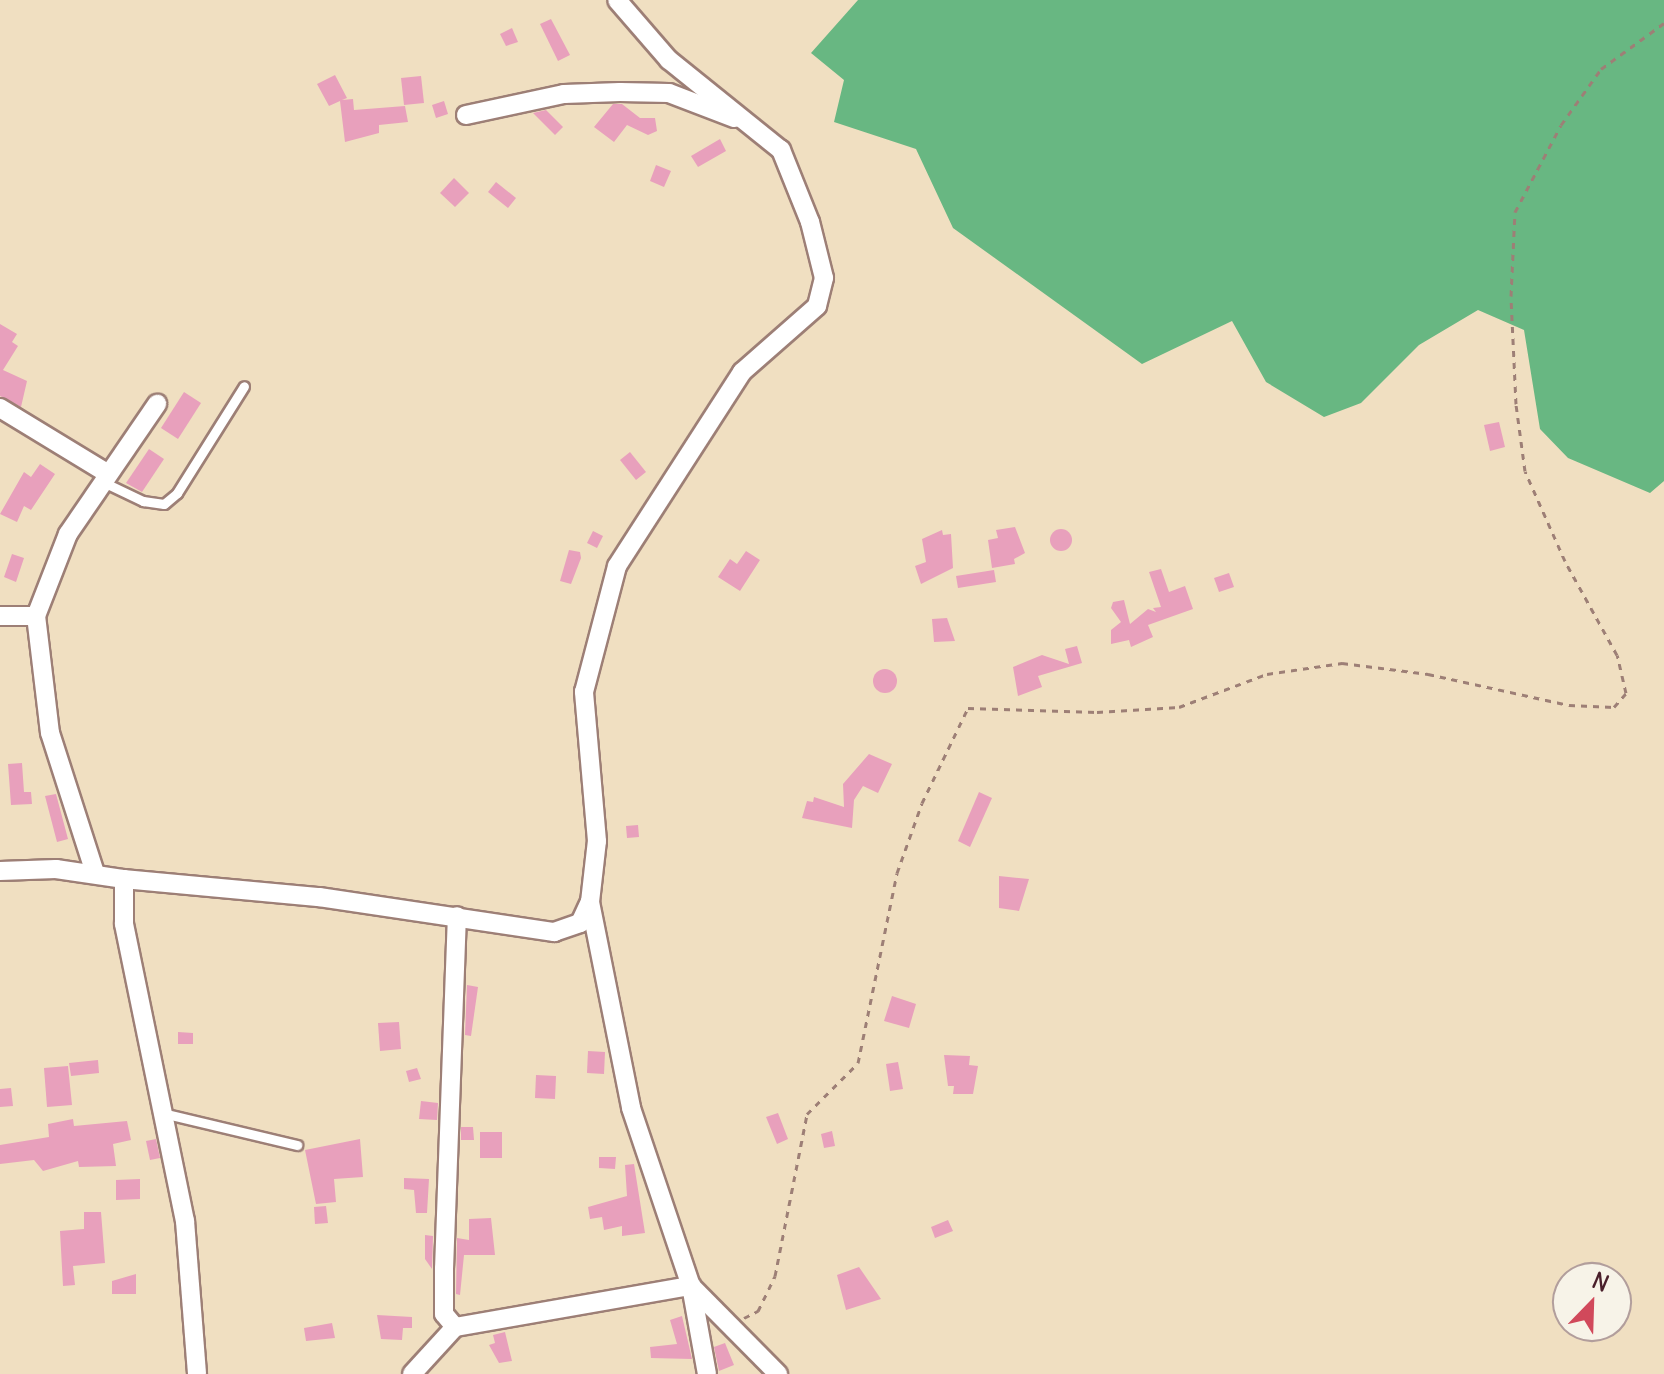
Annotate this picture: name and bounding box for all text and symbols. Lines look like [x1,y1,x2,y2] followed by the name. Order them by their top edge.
[1552,1262,1632,1342] north arrow
[1588,1266,1613,1298] text: N

